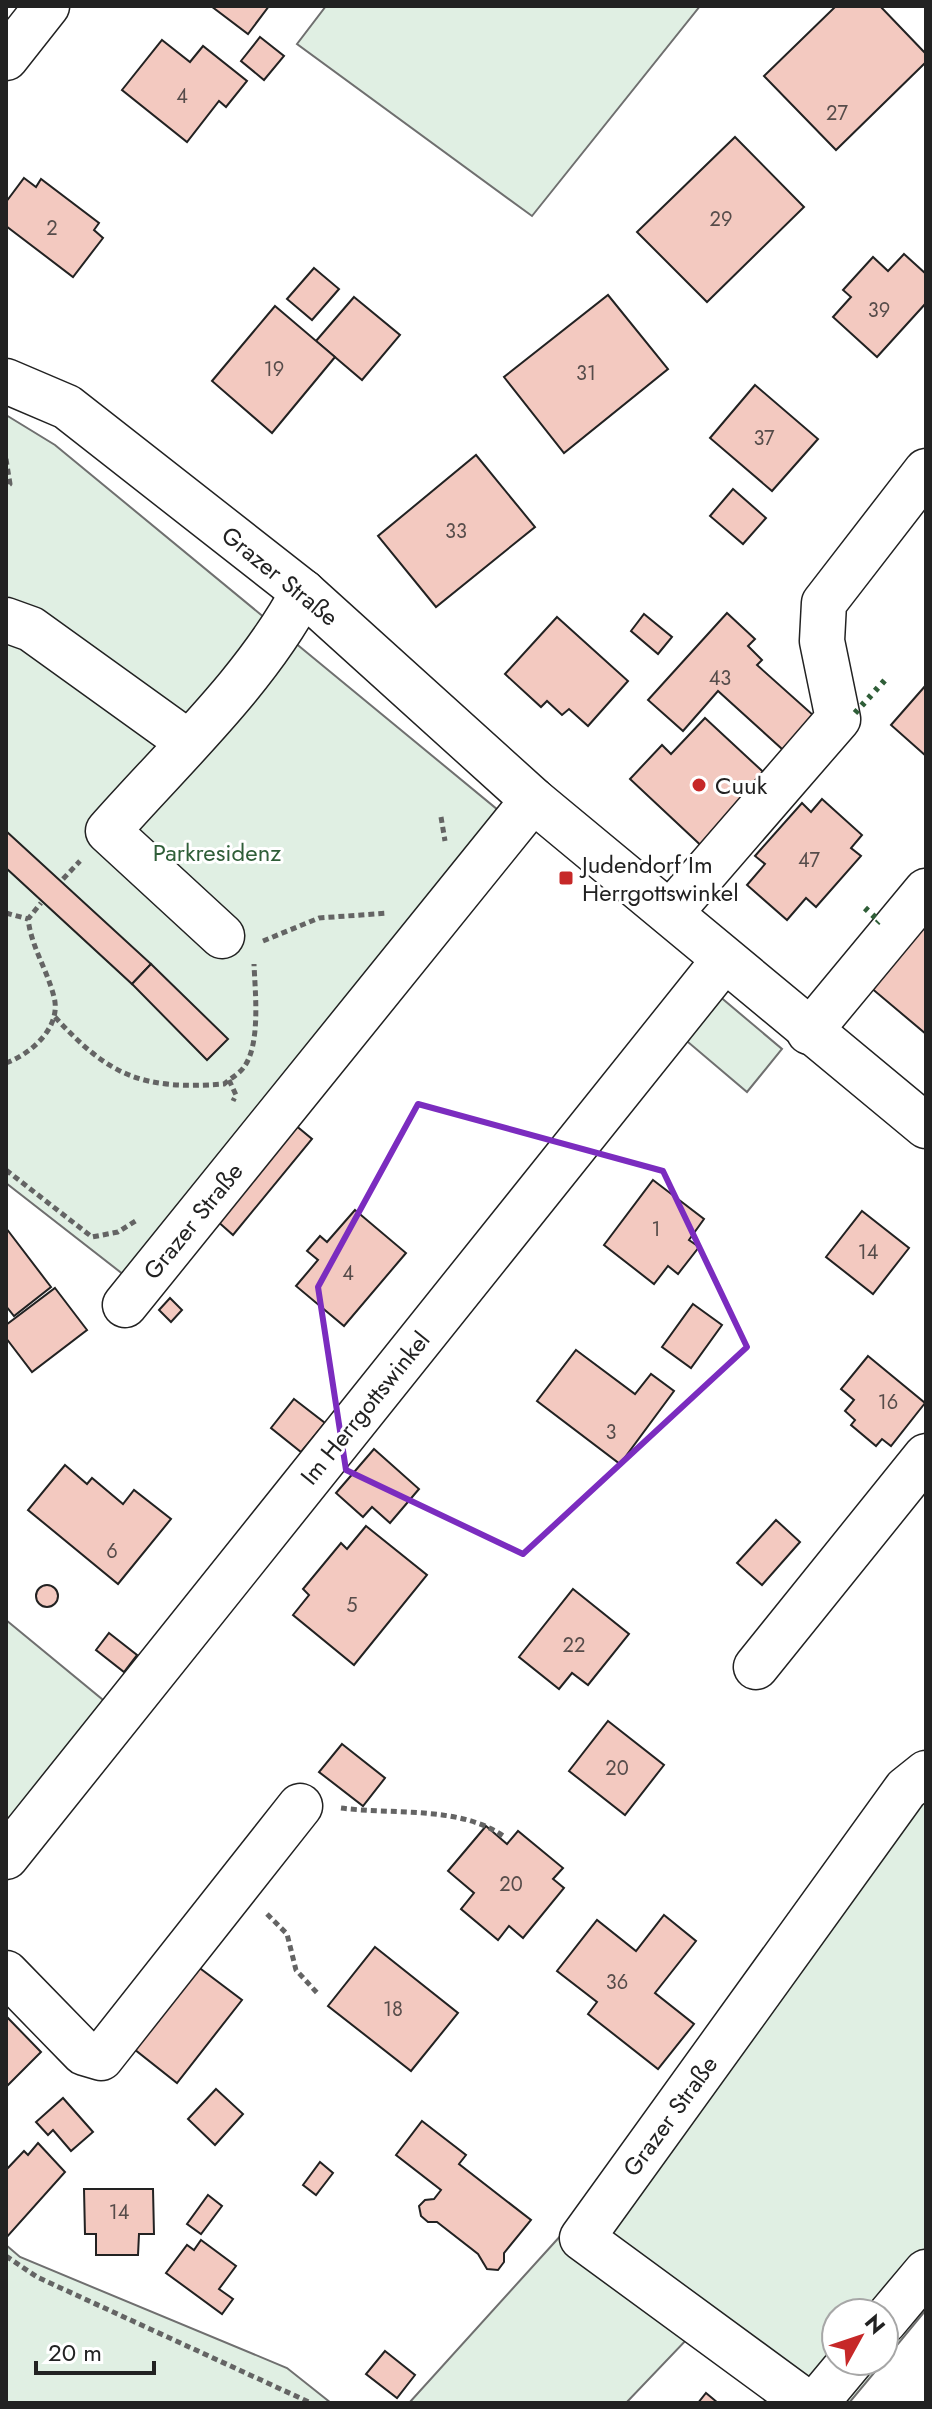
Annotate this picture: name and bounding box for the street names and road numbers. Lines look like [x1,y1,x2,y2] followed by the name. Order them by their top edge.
[214,518,346,634] street label: Grazer Straße
[135,1155,251,1287] street label: Grazer Straße
[292,1324,438,1492] street label: Im Herrgottswinkel
[614,2048,726,2184] street label: Grazer Straße

